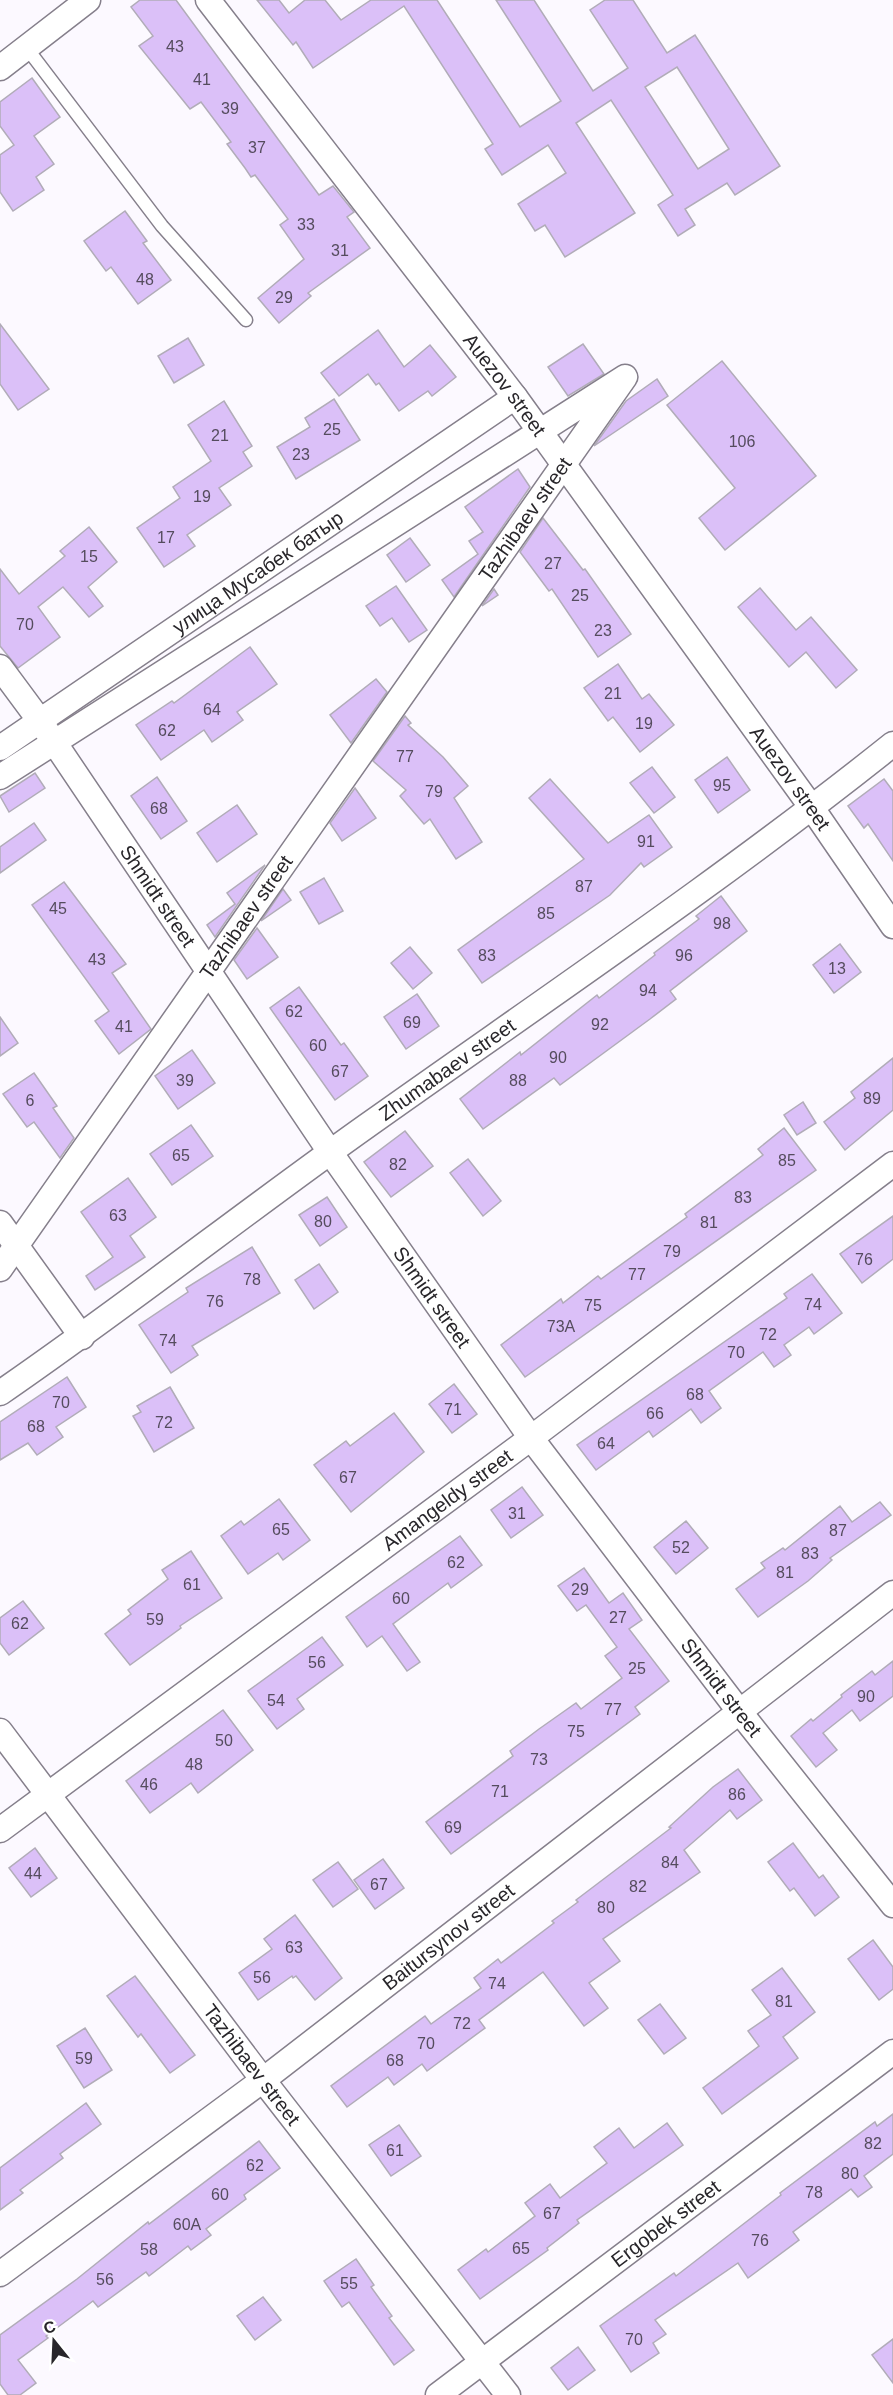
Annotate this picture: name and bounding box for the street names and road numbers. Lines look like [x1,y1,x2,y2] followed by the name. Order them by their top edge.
[459,329,551,441] street label: Auezov street
[474,453,576,585] street label: Tazhibaev street
[168,506,347,638] street label: улица Мусабек батыр
[746,722,835,835] street label: Auezov street
[116,841,200,951] street label: Shmidt street
[195,851,297,983] street label: Tazhibaev street
[375,1014,520,1125] street label: Zhumabaev street
[389,1243,475,1352] street label: Shmidt street
[378,1444,517,1555] street label: Amangeldy street
[677,1634,766,1741] street label: Shmidt street
[378,1879,519,1994] street label: Baitursynov street
[199,2000,305,2130] street label: Tazhibaev street
[607,2175,725,2271] street label: Ergobek street

